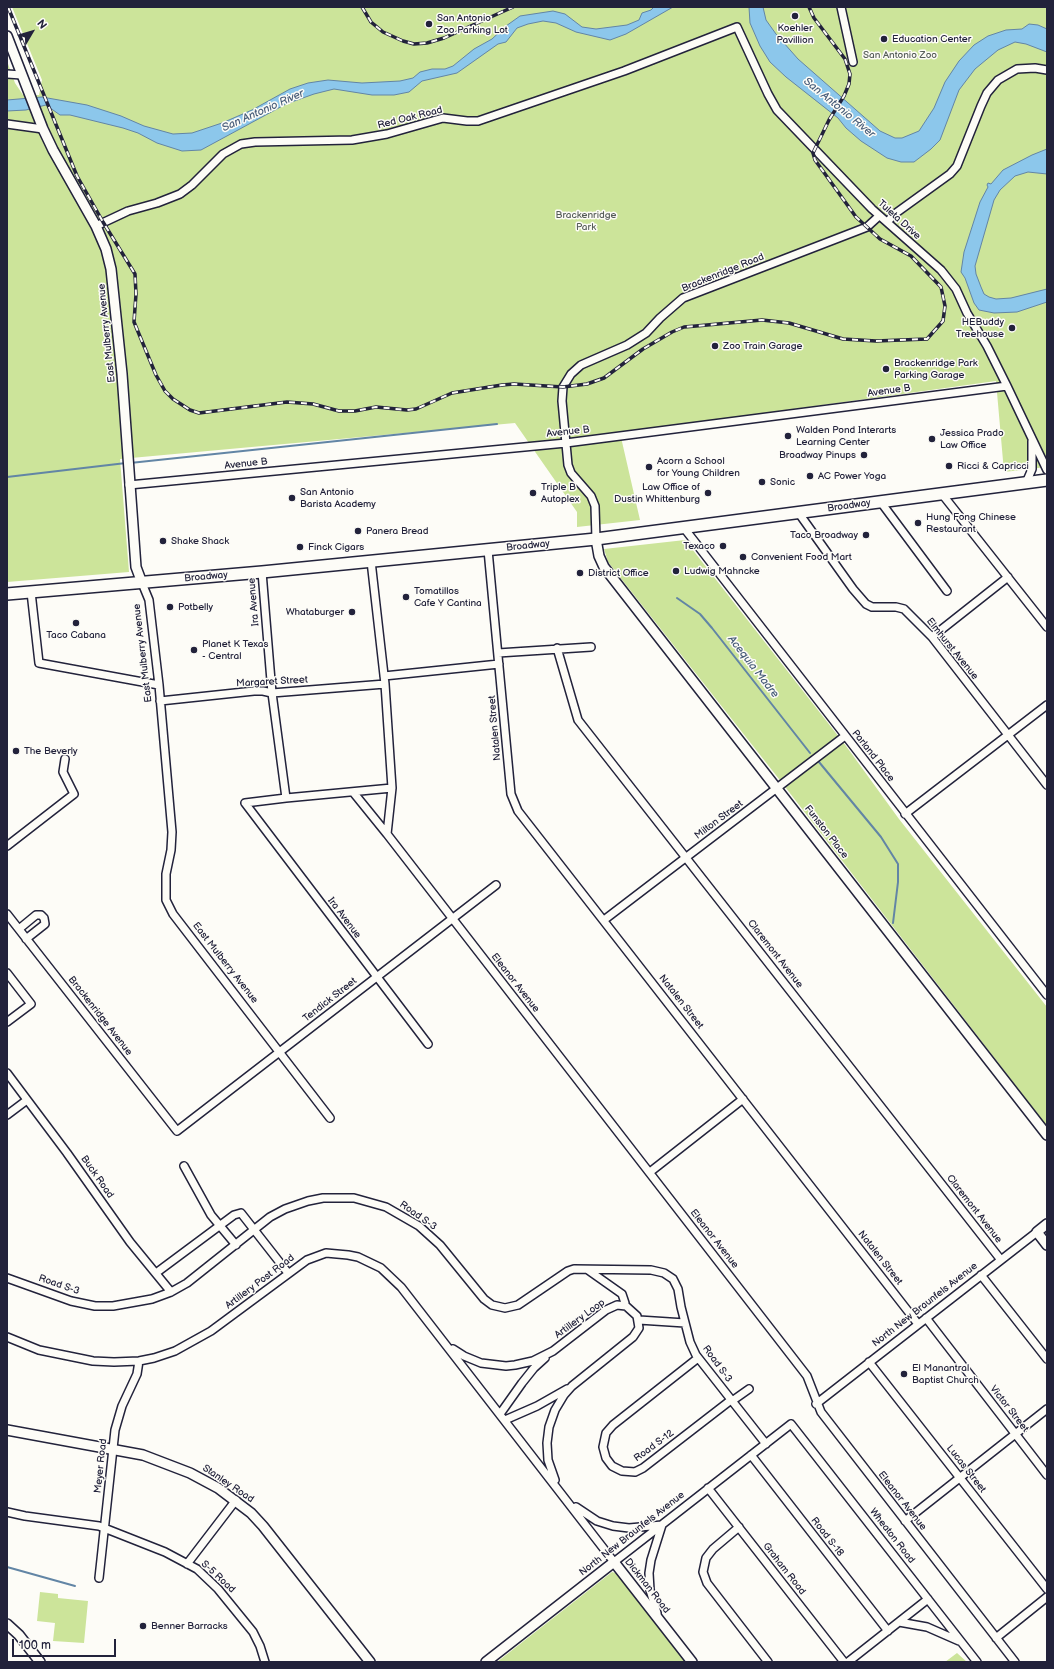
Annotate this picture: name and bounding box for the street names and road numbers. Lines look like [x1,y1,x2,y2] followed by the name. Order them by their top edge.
[376,104,444,132] street label: Red Oak Road
[875,198,923,242] street label: Tuleta Drive
[680,251,766,295] street label: Brackenridge Road
[96,283,118,383] street label: East Mulberry Avenue
[867,382,911,400] street label: Avenue B
[546,424,590,440] street label: Avenue B
[224,456,268,472] street label: Avenue B
[826,497,872,515] street label: Broadway
[506,538,550,554] street label: Broadway
[184,569,228,585] street label: Broadway
[246,577,262,627] street label: Ira Avenue
[131,603,155,703] street label: East Mulberry Avenue
[923,616,981,682] street label: Elmhurst Avenue
[236,674,308,690] street label: Margaret Street
[486,695,504,761] street label: Natalen Street
[849,728,897,784] street label: Parland Place
[692,798,746,842] street label: Milton Street
[802,803,850,861] street label: Funston Place
[325,895,363,941] street label: Ira Avenue
[745,918,805,990] street label: Claremont Avenue
[190,920,260,1006] street label: East Mulberry Avenue
[488,951,542,1015] street label: Eleanor Avenue
[656,972,706,1032] street label: Natalen Street
[65,974,135,1058] street label: Brackenridge Avenue
[301,975,359,1025] street label: Tendick Street
[78,1153,116,1201] street label: Buck Road
[944,1173,1004,1245] street label: Claremont Avenue
[397,1199,439,1233] street label: Road S-3
[687,1207,741,1271] street label: Eleanor Avenue
[855,1228,905,1288] street label: Natalen Street
[223,1252,297,1312] street label: Artillery Post Road
[870,1260,980,1350] street label: North New Braunfels Avenue
[37,1272,81,1298] street label: Road S-3
[552,1297,608,1341] street label: Artillery Loop
[700,1343,734,1385] street label: Road S-3
[987,1383,1031,1435] street label: Victor Street
[632,1428,676,1464] street label: Road S-12
[92,1438,110,1494] street label: Meyer Road
[944,1443,988,1495] street label: Lucas Street
[200,1462,256,1506] street label: Stanley Road
[875,1469,929,1533] street label: Eleanor Avenue
[577,1489,687,1579] street label: North New Braunfels Avenue
[867,1506,917,1566] street label: Wheaton Road
[808,1515,846,1559] street label: Road S-18
[760,1541,808,1597] street label: Graham Road
[622,1556,672,1616] street label: Dickman Road
[198,1558,238,1596] street label: S-5 Road

